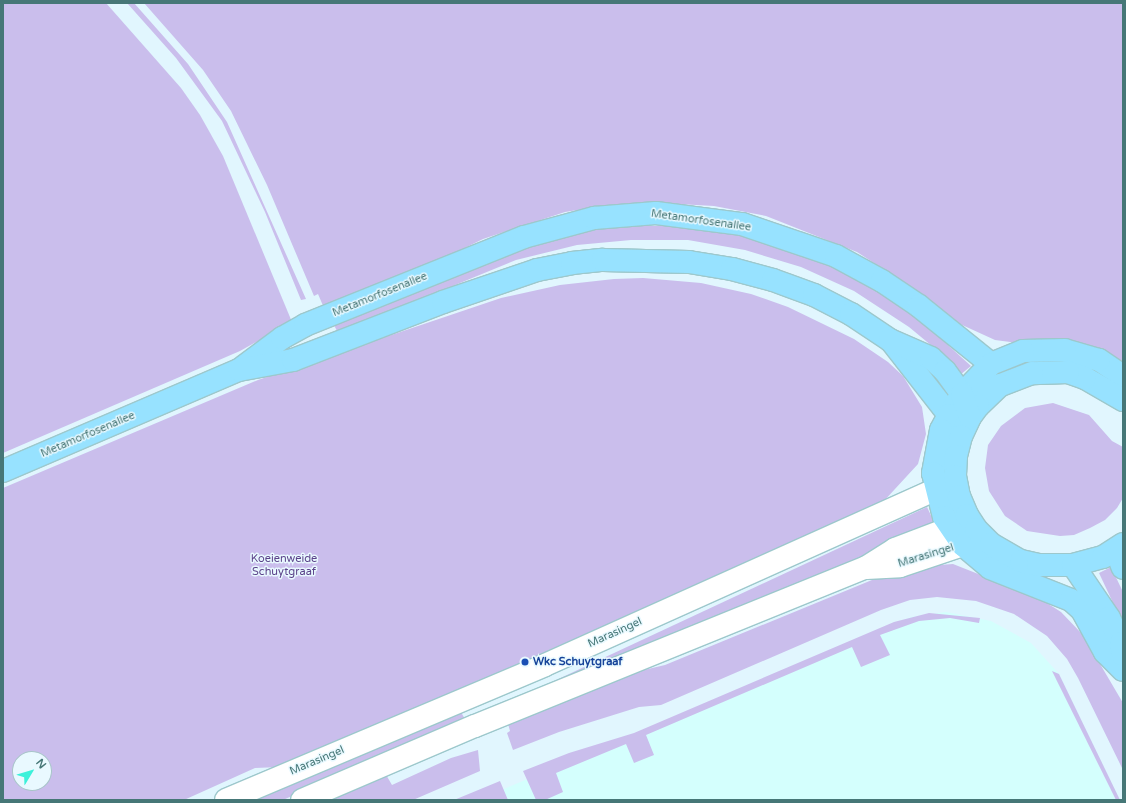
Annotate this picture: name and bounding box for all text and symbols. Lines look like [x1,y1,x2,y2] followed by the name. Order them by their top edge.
[650,207,752,235] street label: Metamorfosenallee
[331,270,429,320] street label: Metamorfosenallee
[39,409,137,461] street label: Metamorfosenallee
[896,541,956,571] street label: Marasingel
[251,553,317,579] park label: Koeienweide Schuytgraaf
[586,615,644,651] street label: Marasingel
[533,655,623,669] place label: Wkc Schuytgraaf
[520,657,530,667] marker: Wkc Schuytgraaf
[288,744,346,778] street label: Marasingel
[12,751,52,791] north arrow
[33,756,49,771] text: N

